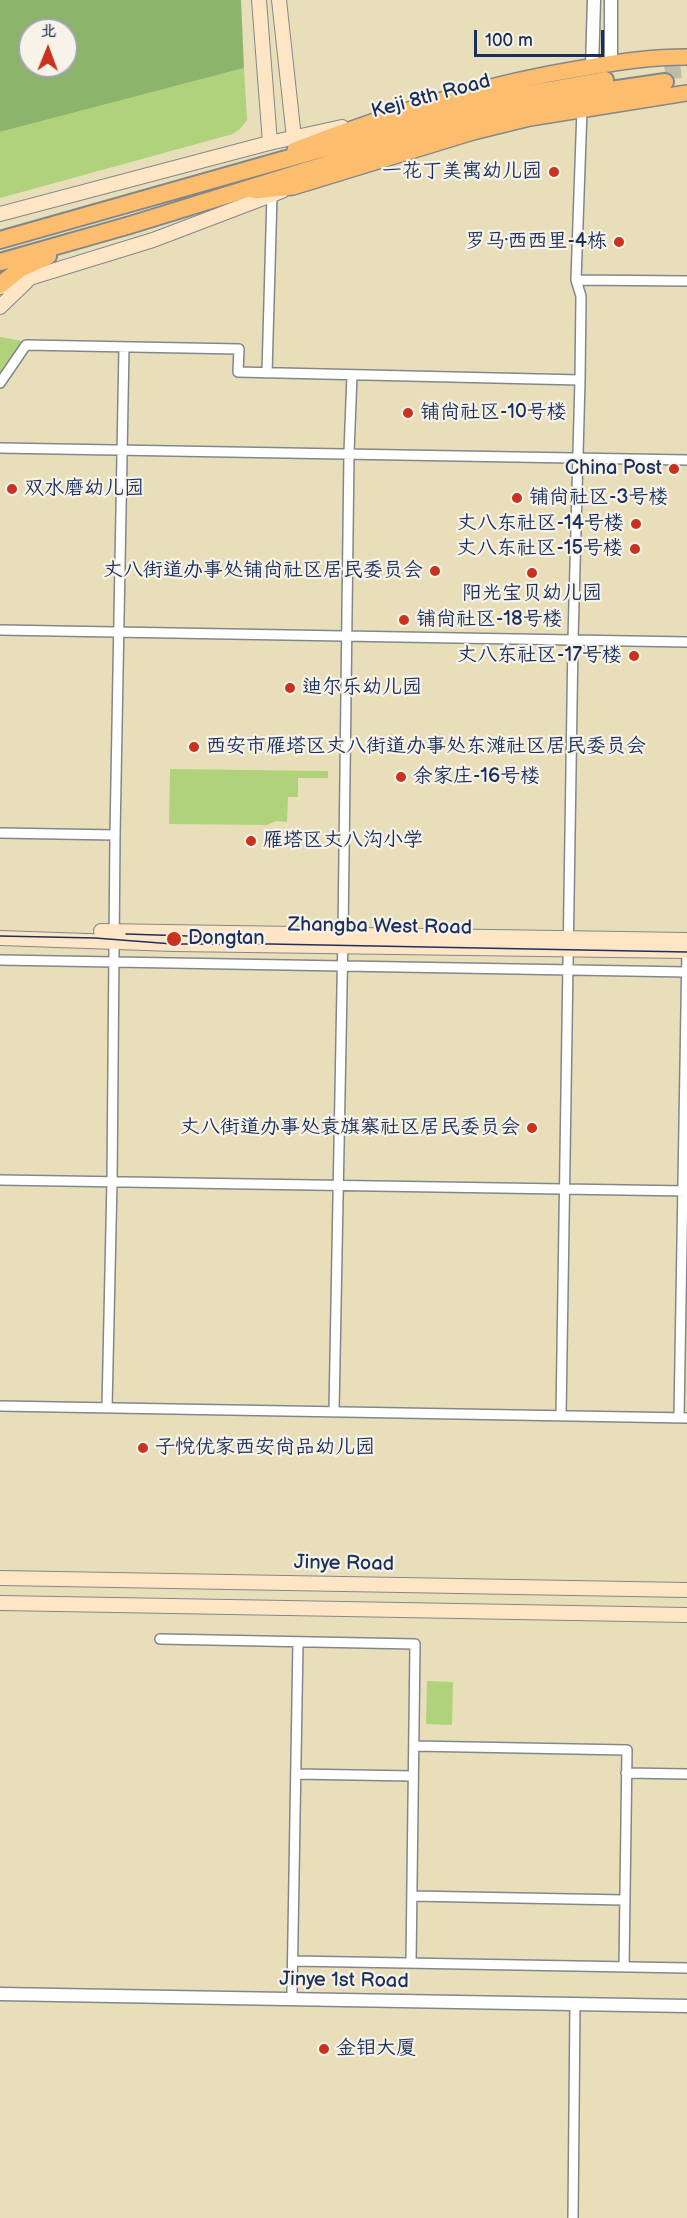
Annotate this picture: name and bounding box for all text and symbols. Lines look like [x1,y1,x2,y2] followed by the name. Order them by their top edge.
[18,18,78,78] north arrow
[477,18,608,56] scale bar
[40,22,56,41] text: 北
[485,30,533,51] text: 100 m
[369,70,493,124] street label: Keji 8th Road
[382,160,542,184] place label: 一花丁美寓幼儿园
[547,165,561,179] marker: 一花丁美寓幼儿园
[465,230,607,254] place label: 罗马·西西里-4栋
[612,235,626,249] marker: 罗马·西西里-4栋
[420,401,567,425] place label: 铺尚社区-10号楼
[401,406,415,420] marker: 铺尚社区-10号楼
[565,457,662,481] place label: China Post
[667,462,681,476] marker: China Post
[24,477,144,501] place label: 双水磨幼儿园
[5,482,19,496] marker: 双水磨幼儿园
[529,486,669,510] place label: 铺尚社区-3号楼
[510,491,524,505] marker: 铺尚社区-3号楼
[457,512,624,536] place label: 丈八东社区-14号楼
[629,517,643,531] marker: 丈八东社区-14号楼
[456,537,623,561] place label: 丈八东社区-15号楼
[628,542,642,556] marker: 丈八东社区-15号楼
[103,559,423,583] place label: 丈八街道办事处铺尚社区居民委员会
[428,564,442,578] marker: 丈八街道办事处铺尚社区居民委员会
[525,566,539,580] marker: 阳光宝贝幼儿园
[462,582,602,606] place label: 阳光宝贝幼儿园
[416,608,563,632] place label: 铺尚社区-18号楼
[397,613,411,627] marker: 铺尚社区-18号楼
[457,644,622,668] place label: 丈八东社区-17号楼
[627,649,641,663] marker: 丈八东社区-17号楼
[302,676,422,700] place label: 迪尔乐幼儿园
[283,681,297,695] marker: 迪尔乐幼儿园
[206,735,646,759] place label: 西安市雁塔区丈八街道办事处东滩社区居民委员会
[187,740,201,754] marker: 西安市雁塔区丈八街道办事处东滩社区居民委员会
[413,765,540,789] place label: 余家庄-16号楼
[394,770,408,784] marker: 余家庄-16号楼
[263,829,423,853] place label: 雁塔区丈八沟小学
[244,834,258,848] marker: 雁塔区丈八沟小学
[288,913,472,941] street label: Zhangba West Road
[188,927,265,951] place label: Dongtan
[165,930,183,948] marker: Dongtan
[180,1116,520,1140] place label: 丈八街道办事处袁旗寨社区居民委员会
[525,1121,539,1135] marker: 丈八街道办事处袁旗寨社区居民委员会
[155,1436,375,1460] place label: 子悦优家西安尚品幼儿园
[136,1441,150,1455] marker: 子悦优家西安尚品幼儿园
[294,1551,394,1577] street label: Jinye Road
[279,1968,409,1994] street label: Jinye 1st Road
[336,2037,416,2061] place label: 金钼大厦
[317,2042,331,2056] marker: 金钼大厦

